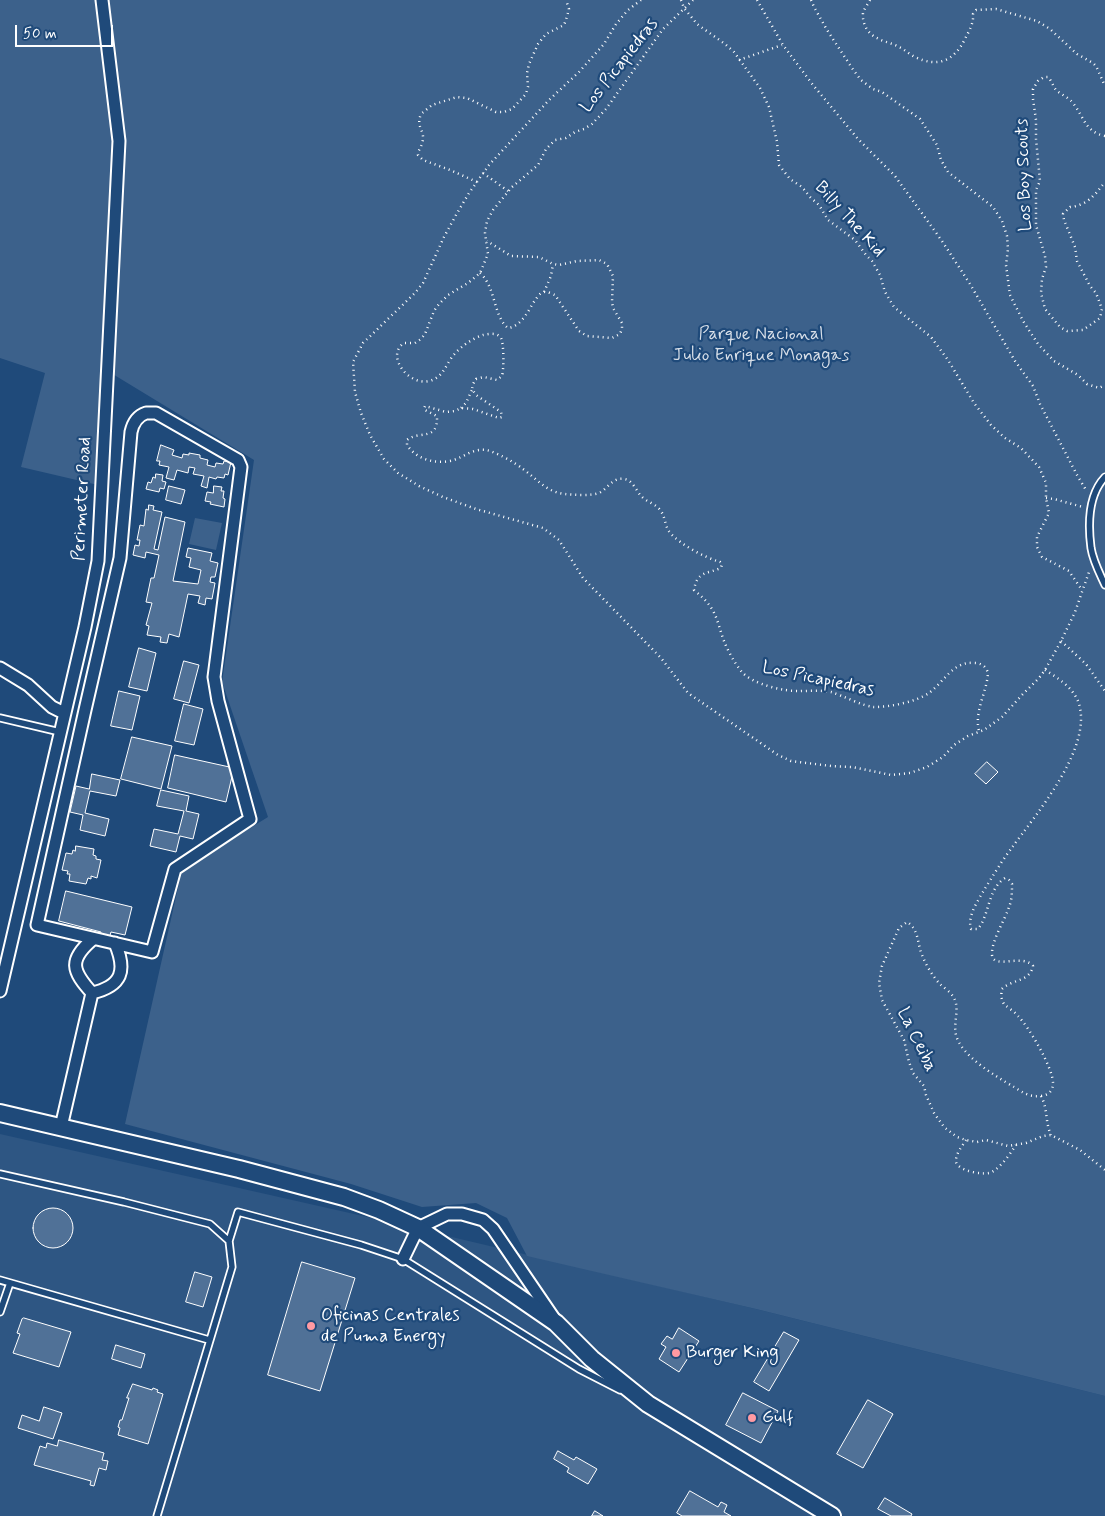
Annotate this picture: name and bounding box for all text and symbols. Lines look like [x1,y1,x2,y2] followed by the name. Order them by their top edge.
[576,14,664,118] street label: Los Picapiedras
[18,15,115,47] scale bar
[23,24,57,44] text: 50 m
[1012,118,1038,232] street label: Los Boy Scouts
[809,178,889,262] street label: Billy The Kid
[673,324,849,366] park label: Parque Nacional Julio Enrique Monagas
[69,436,97,562] street label: Perimeter Road
[760,658,876,702] street label: Los Picapiedras
[891,1004,941,1076] street label: La Ceiba
[321,1305,460,1348] place label: Oficinas Centrales de Puma Energy
[305,1320,317,1332] marker: Oficinas Centrales de Puma Energy
[686,1342,779,1364] place label: Burger King
[670,1347,682,1359] marker: Burger King
[762,1407,793,1429] place label: Gulf
[746,1412,758,1424] marker: Gulf

